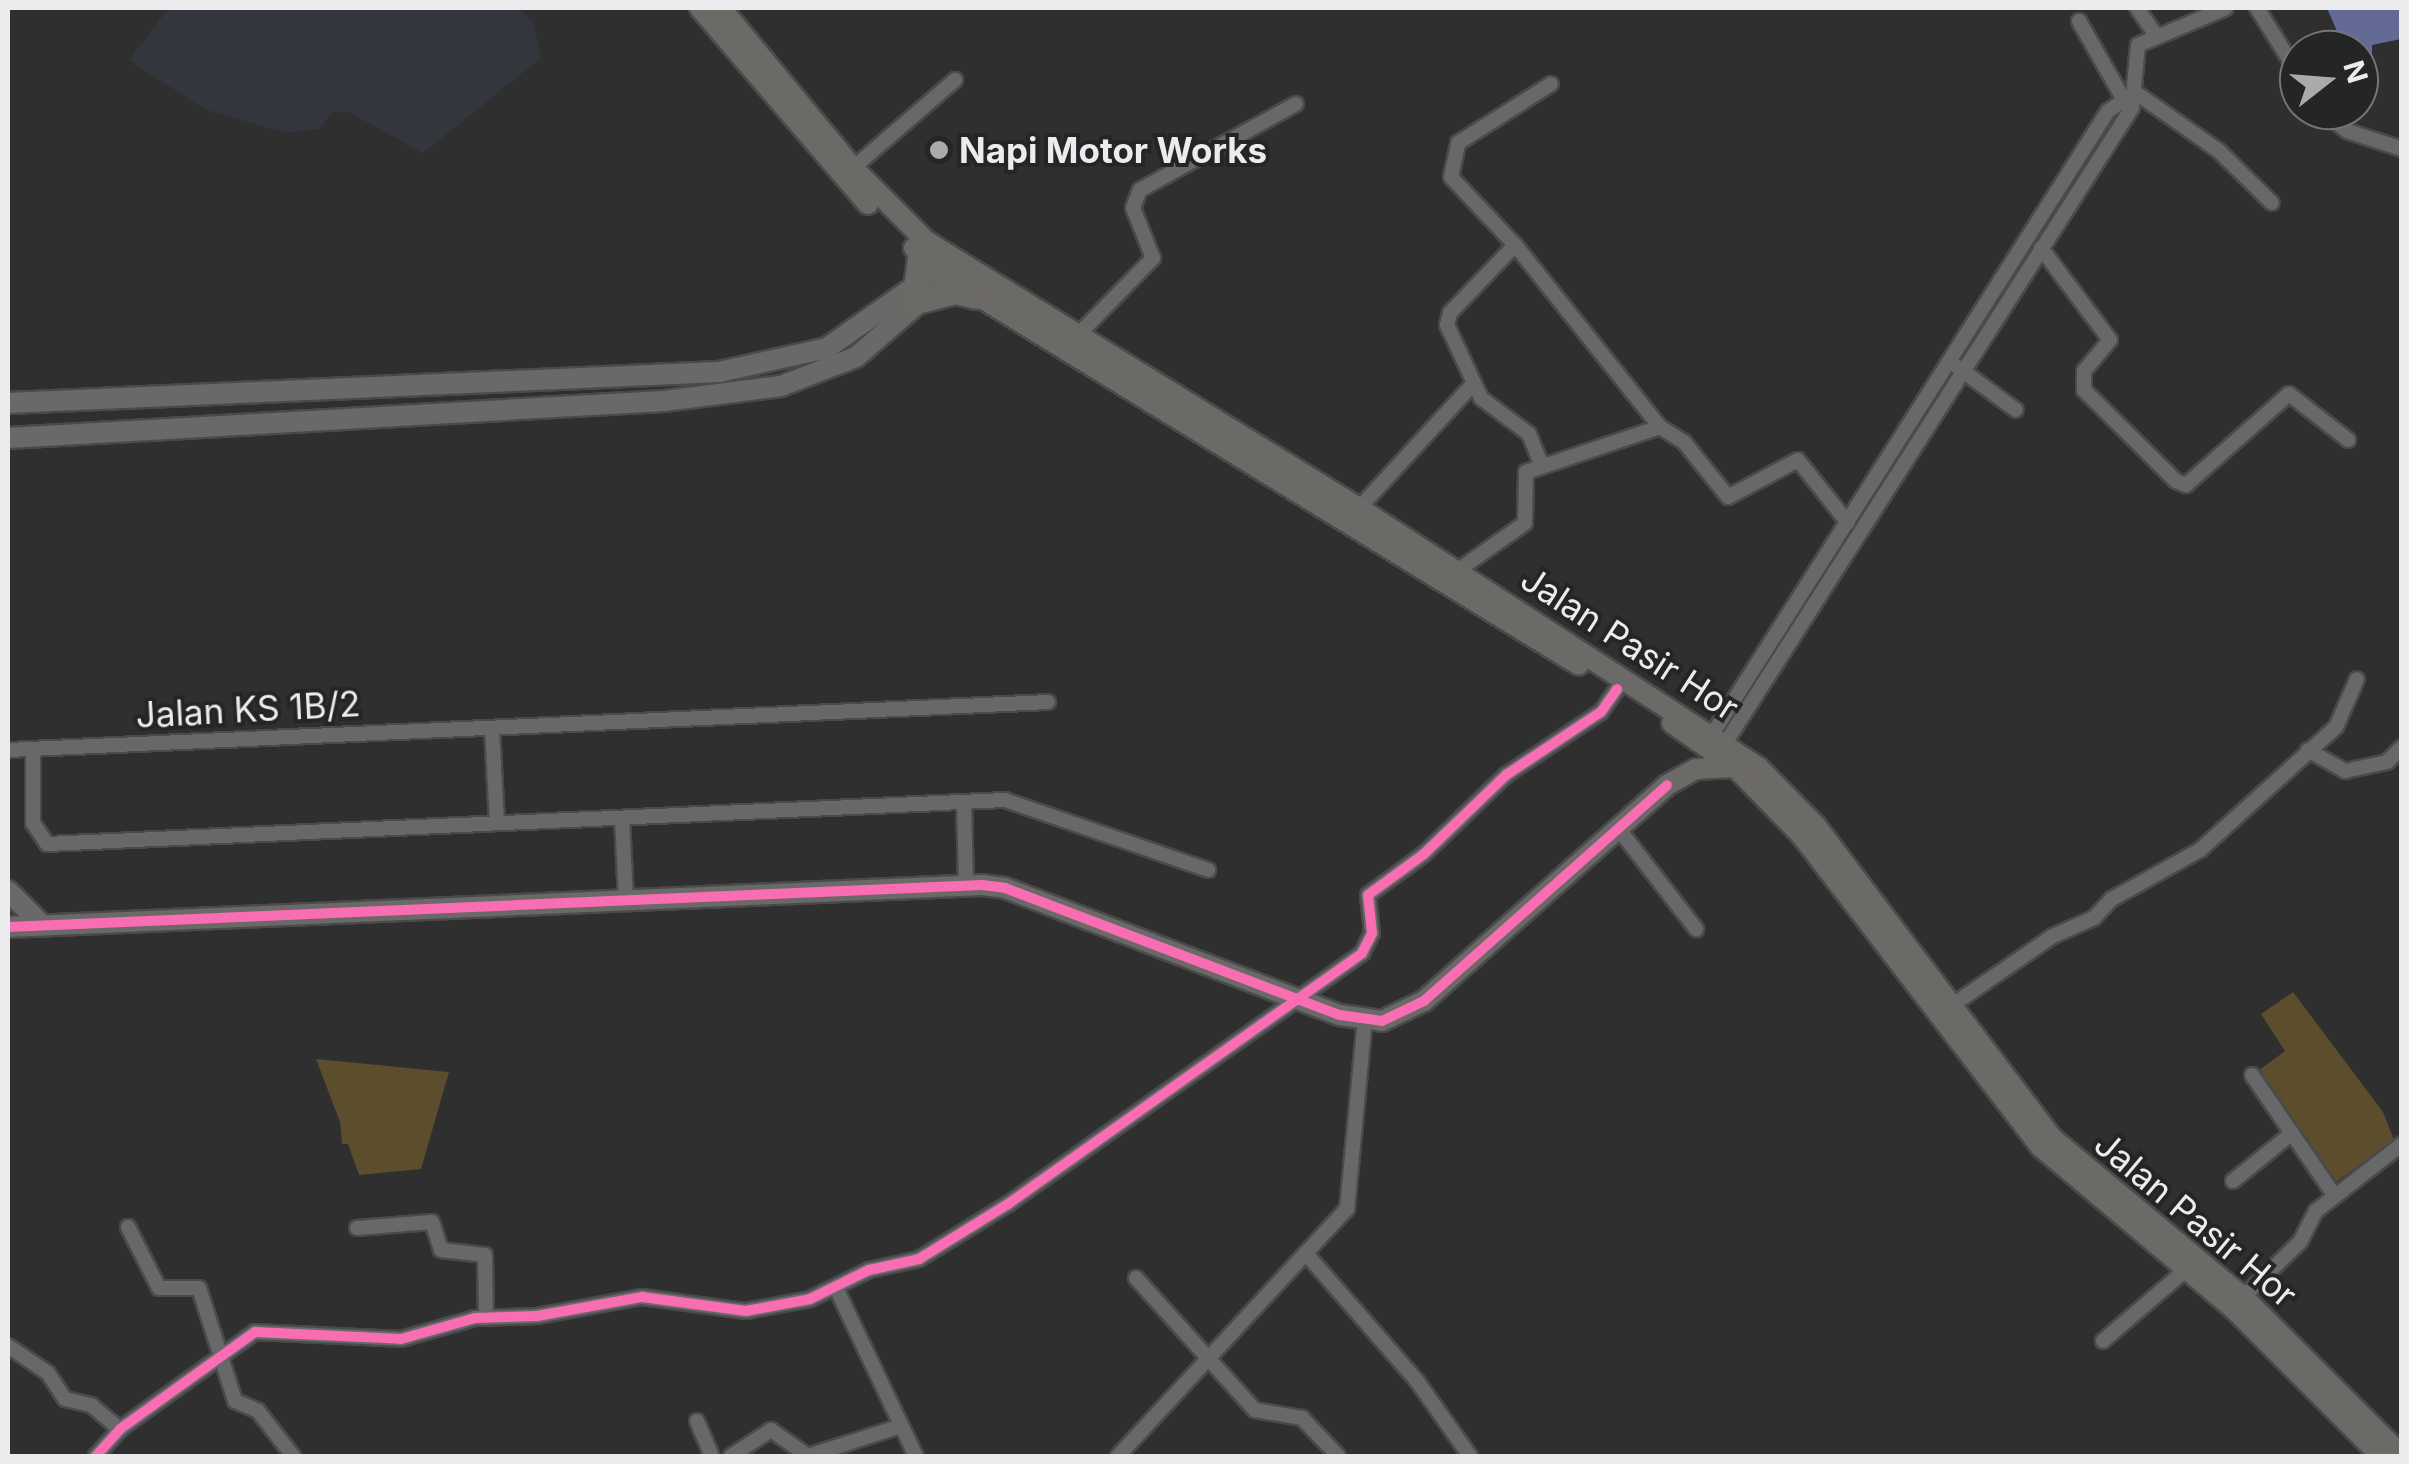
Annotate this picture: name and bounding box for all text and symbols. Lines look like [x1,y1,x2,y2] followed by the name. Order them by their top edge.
[2279,30,2379,130] north arrow
[2336,57,2375,87] text: N
[959,129,1267,171] place label: Napi Motor Works
[928,139,950,161] marker: Napi Motor Works
[1514,557,1746,729] street label: Jalan Pasir Hor
[135,682,361,736] street label: Jalan KS 1B/2
[2087,1122,2305,1316] street label: Jalan Pasir Hor

